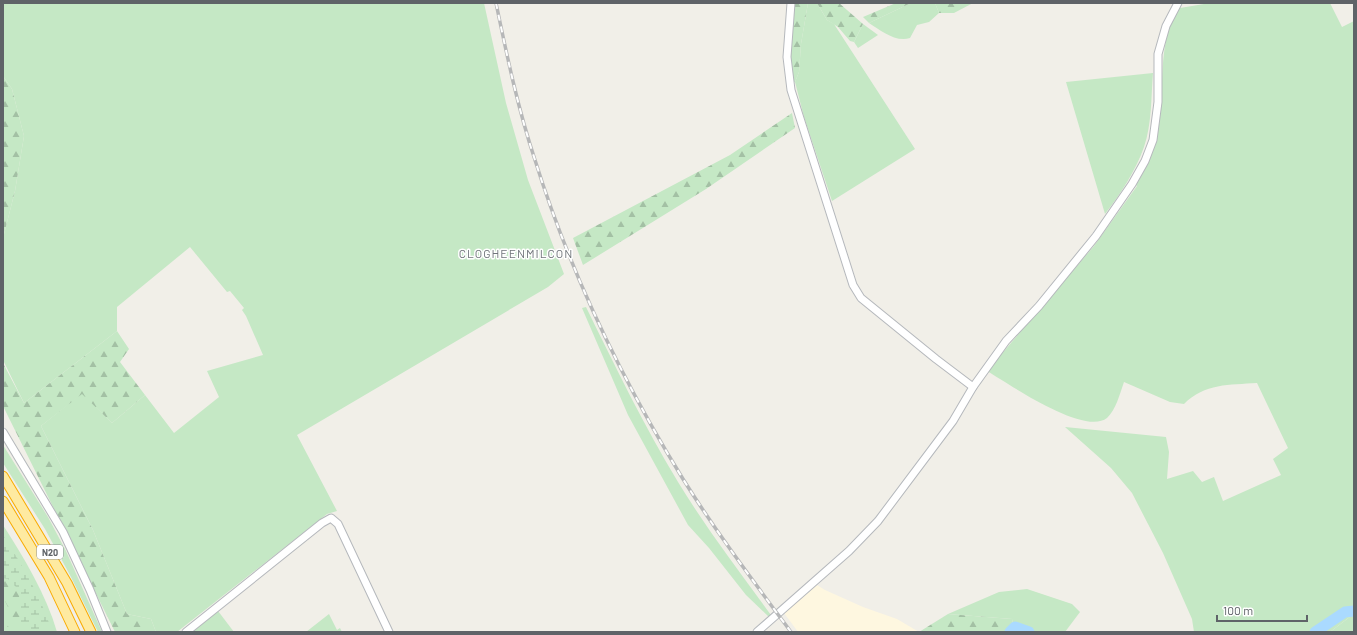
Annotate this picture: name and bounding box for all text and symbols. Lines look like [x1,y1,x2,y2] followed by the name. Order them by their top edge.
[459,246,573,260] district label: CLOGHEENMILCON
[37,545,63,559] road number: N20
[1217,597,1307,623] scale bar
[1223,603,1253,617] text: 100 m

